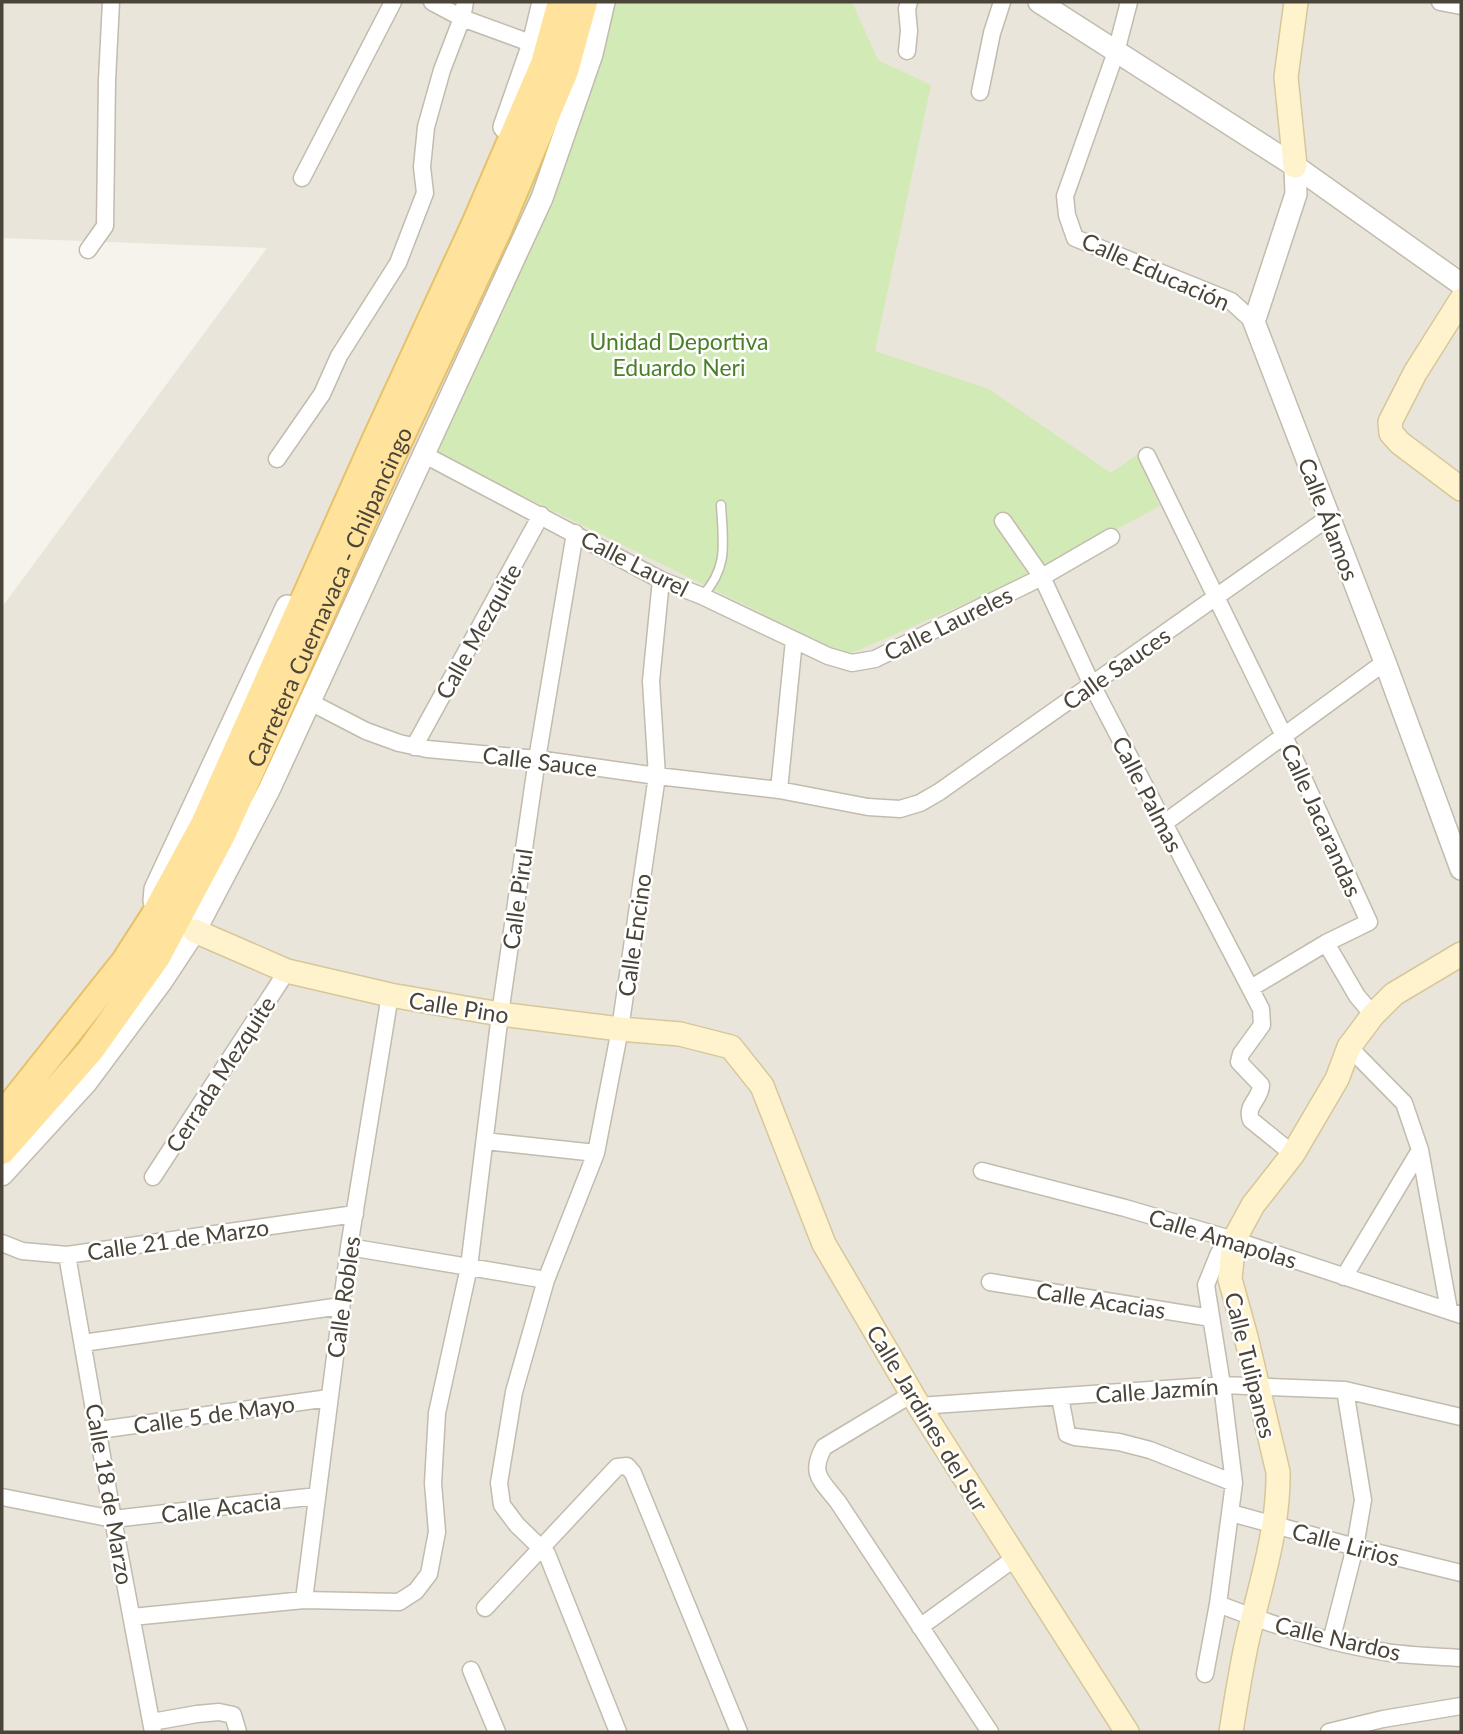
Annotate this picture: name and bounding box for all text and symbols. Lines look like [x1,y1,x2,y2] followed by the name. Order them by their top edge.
[1078,226,1234,316] street label: Calle Educación
[590,327,769,381] park label: Unidad Deportiva Eduardo Neri
[240,422,418,771] street label: Carretera Cuernavaca - Chilpancingo
[1293,454,1365,584] street label: Calle Álamos
[576,524,694,602] street label: Calle Laurel
[429,558,527,704] street label: Calle Mezquite
[879,580,1017,666] street label: Calle Laureles
[1057,621,1175,715] street label: Calle Sauces
[1107,731,1189,857] street label: Calle Palmas
[1276,739,1368,901] street label: Calle Jacarandas
[481,740,599,782] street label: Calle Sauce
[496,847,538,951] street label: Calle Pirul
[612,872,656,998] street label: Calle Encino
[407,985,511,1029] street label: Calle Pino
[159,991,281,1157] street label: Cerrada Mezquite
[1145,1202,1301,1274] street label: Calle Amapolas
[85,1212,271,1266] street label: Calle 21 de Marzo
[321,1234,365,1360] street label: Calle Robles
[1034,1276,1168,1324] street label: Calle Acacias
[1219,1289,1283,1441] street label: Calle Tulipanes
[861,1320,995,1517] street label: Calle Jardines del Sur
[1094,1372,1220,1408] street label: Calle Jazmín
[132,1389,296,1439] street label: Calle 5 de Mayo
[80,1401,140,1587] street label: Calle 18 de Marzo
[159,1486,283,1528] street label: Calle Acacia
[1289,1516,1403,1572] street label: Calle Lirios
[1272,1610,1404,1666] street label: Calle Nardos

